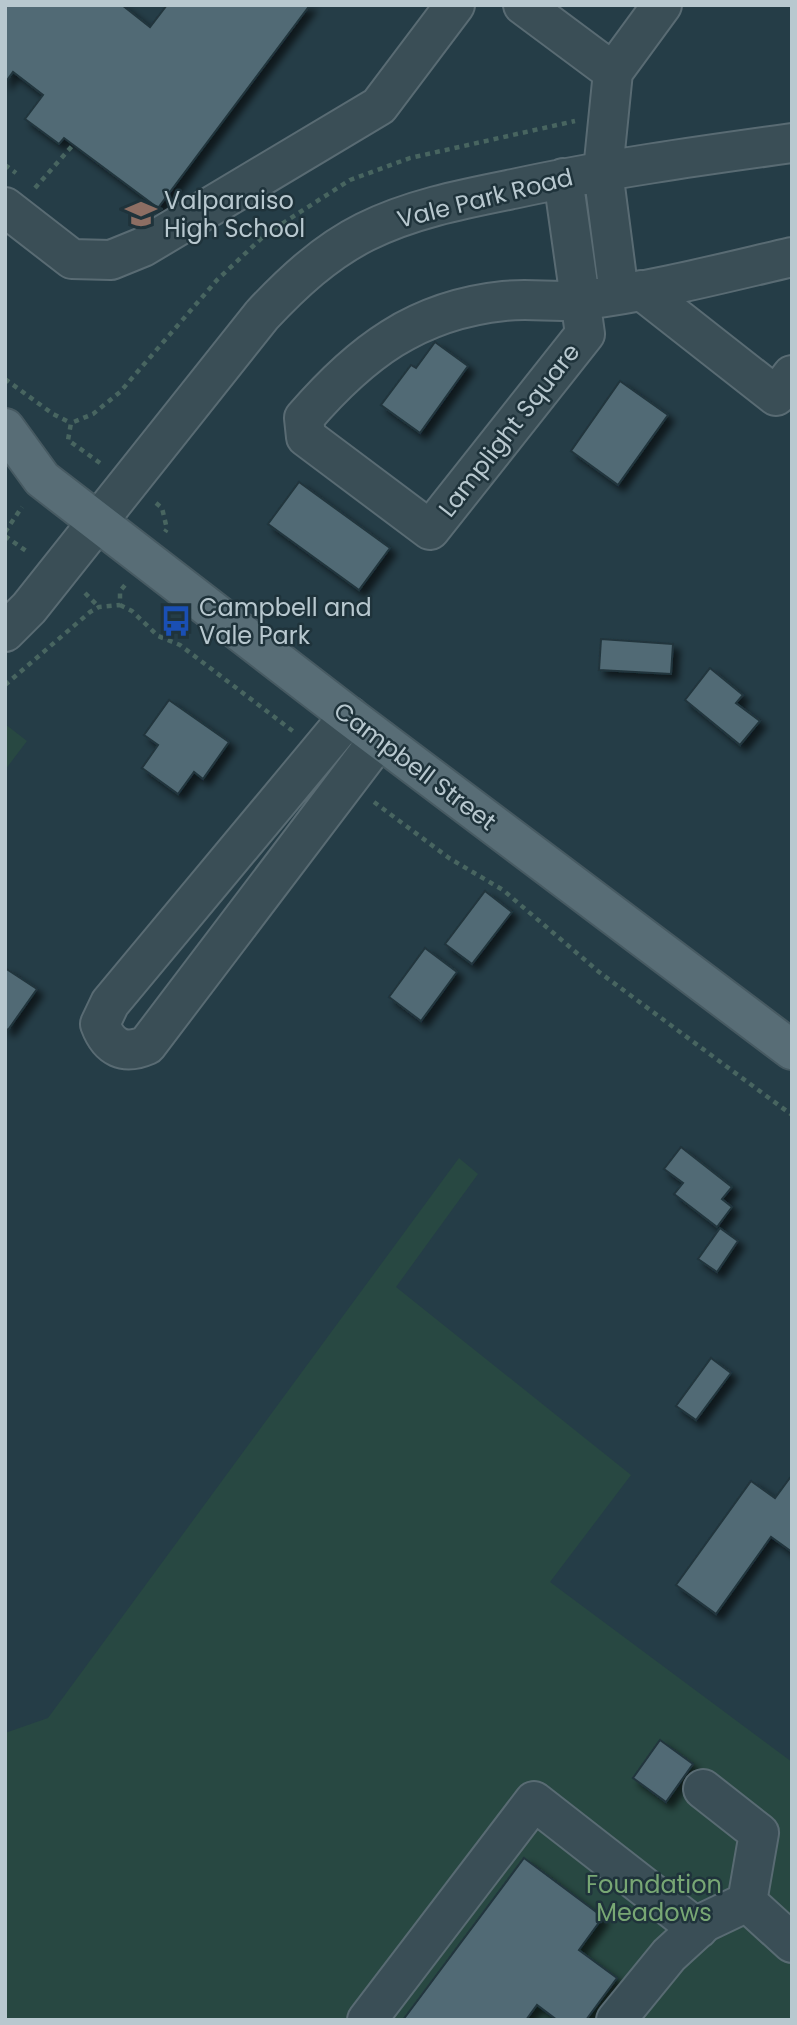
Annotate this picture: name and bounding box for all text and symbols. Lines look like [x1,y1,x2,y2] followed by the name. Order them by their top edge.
[394,160,576,236] street label: Vale Park Road
[164,184,305,245] place label: Valparaiso High School
[124,197,158,231] school or university icon: Valparaiso High School
[431,336,587,524] street label: Lamplight Square
[199,591,372,652] place label: Campbell and Vale Park
[159,604,193,638] bus stop icon: Campbell and Vale Park
[327,694,503,838] street label: Campbell Street
[586,1868,722,1929] park label: Foundation Meadows

